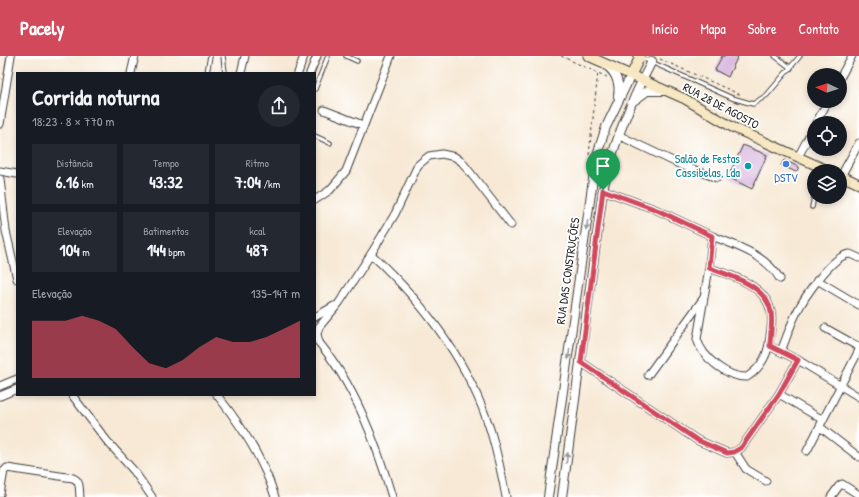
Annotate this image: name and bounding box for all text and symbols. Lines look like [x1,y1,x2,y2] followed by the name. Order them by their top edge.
[20,15,65,41] text: Pacely
[652,19,678,38] text: Início
[700,19,726,38] text: Mapa
[748,19,777,38] text: Sobre
[799,19,839,38] text: Contato
[807,68,847,108] north arrow
[807,68,847,204] map controls
[680,78,763,133] street label: RUA 28 DE AGOSTO
[32,82,159,112] text: Corrida noturna
[258,85,300,127] button: share
[32,112,114,130] text: 18:23 · 8 × 770 m
[807,116,847,156] button: locate
[586,149,620,190] pin
[675,150,740,181] place label: Salão de Festas Cassibelas, Lda
[592,155,614,177] icon: arrive
[57,156,93,170] text: Distância
[153,156,179,170] text: Tempo
[246,156,269,170] text: Ritmo
[781,159,791,169] marker: DSTV
[743,161,753,171] marker: Salão de Festas Cassibelas, Lda
[807,164,847,204] button: layers
[774,169,798,186] place label: DSTV
[56,170,79,193] text: 6.16
[149,170,183,193] text: 43:32
[235,170,261,193] text: 7:04
[79,177,94,191] text: km
[261,177,280,191] text: /km
[552,216,583,325] street label: RUA DAS CONSTRUÇÕES
[583,219,590,231] one-way arrow
[58,224,92,238] text: Elevação
[143,224,189,238] text: Batimentos
[249,224,265,238] text: kcal
[60,238,80,261] text: 104
[147,238,166,261] text: 144
[246,238,268,261] text: 487
[80,245,90,259] text: m
[166,245,185,259] text: bpm
[32,284,72,302] text: Elevação
[251,284,300,302] text: 135–147 m
[566,348,572,360] one-way arrow
[564,452,570,464] one-way arrow

